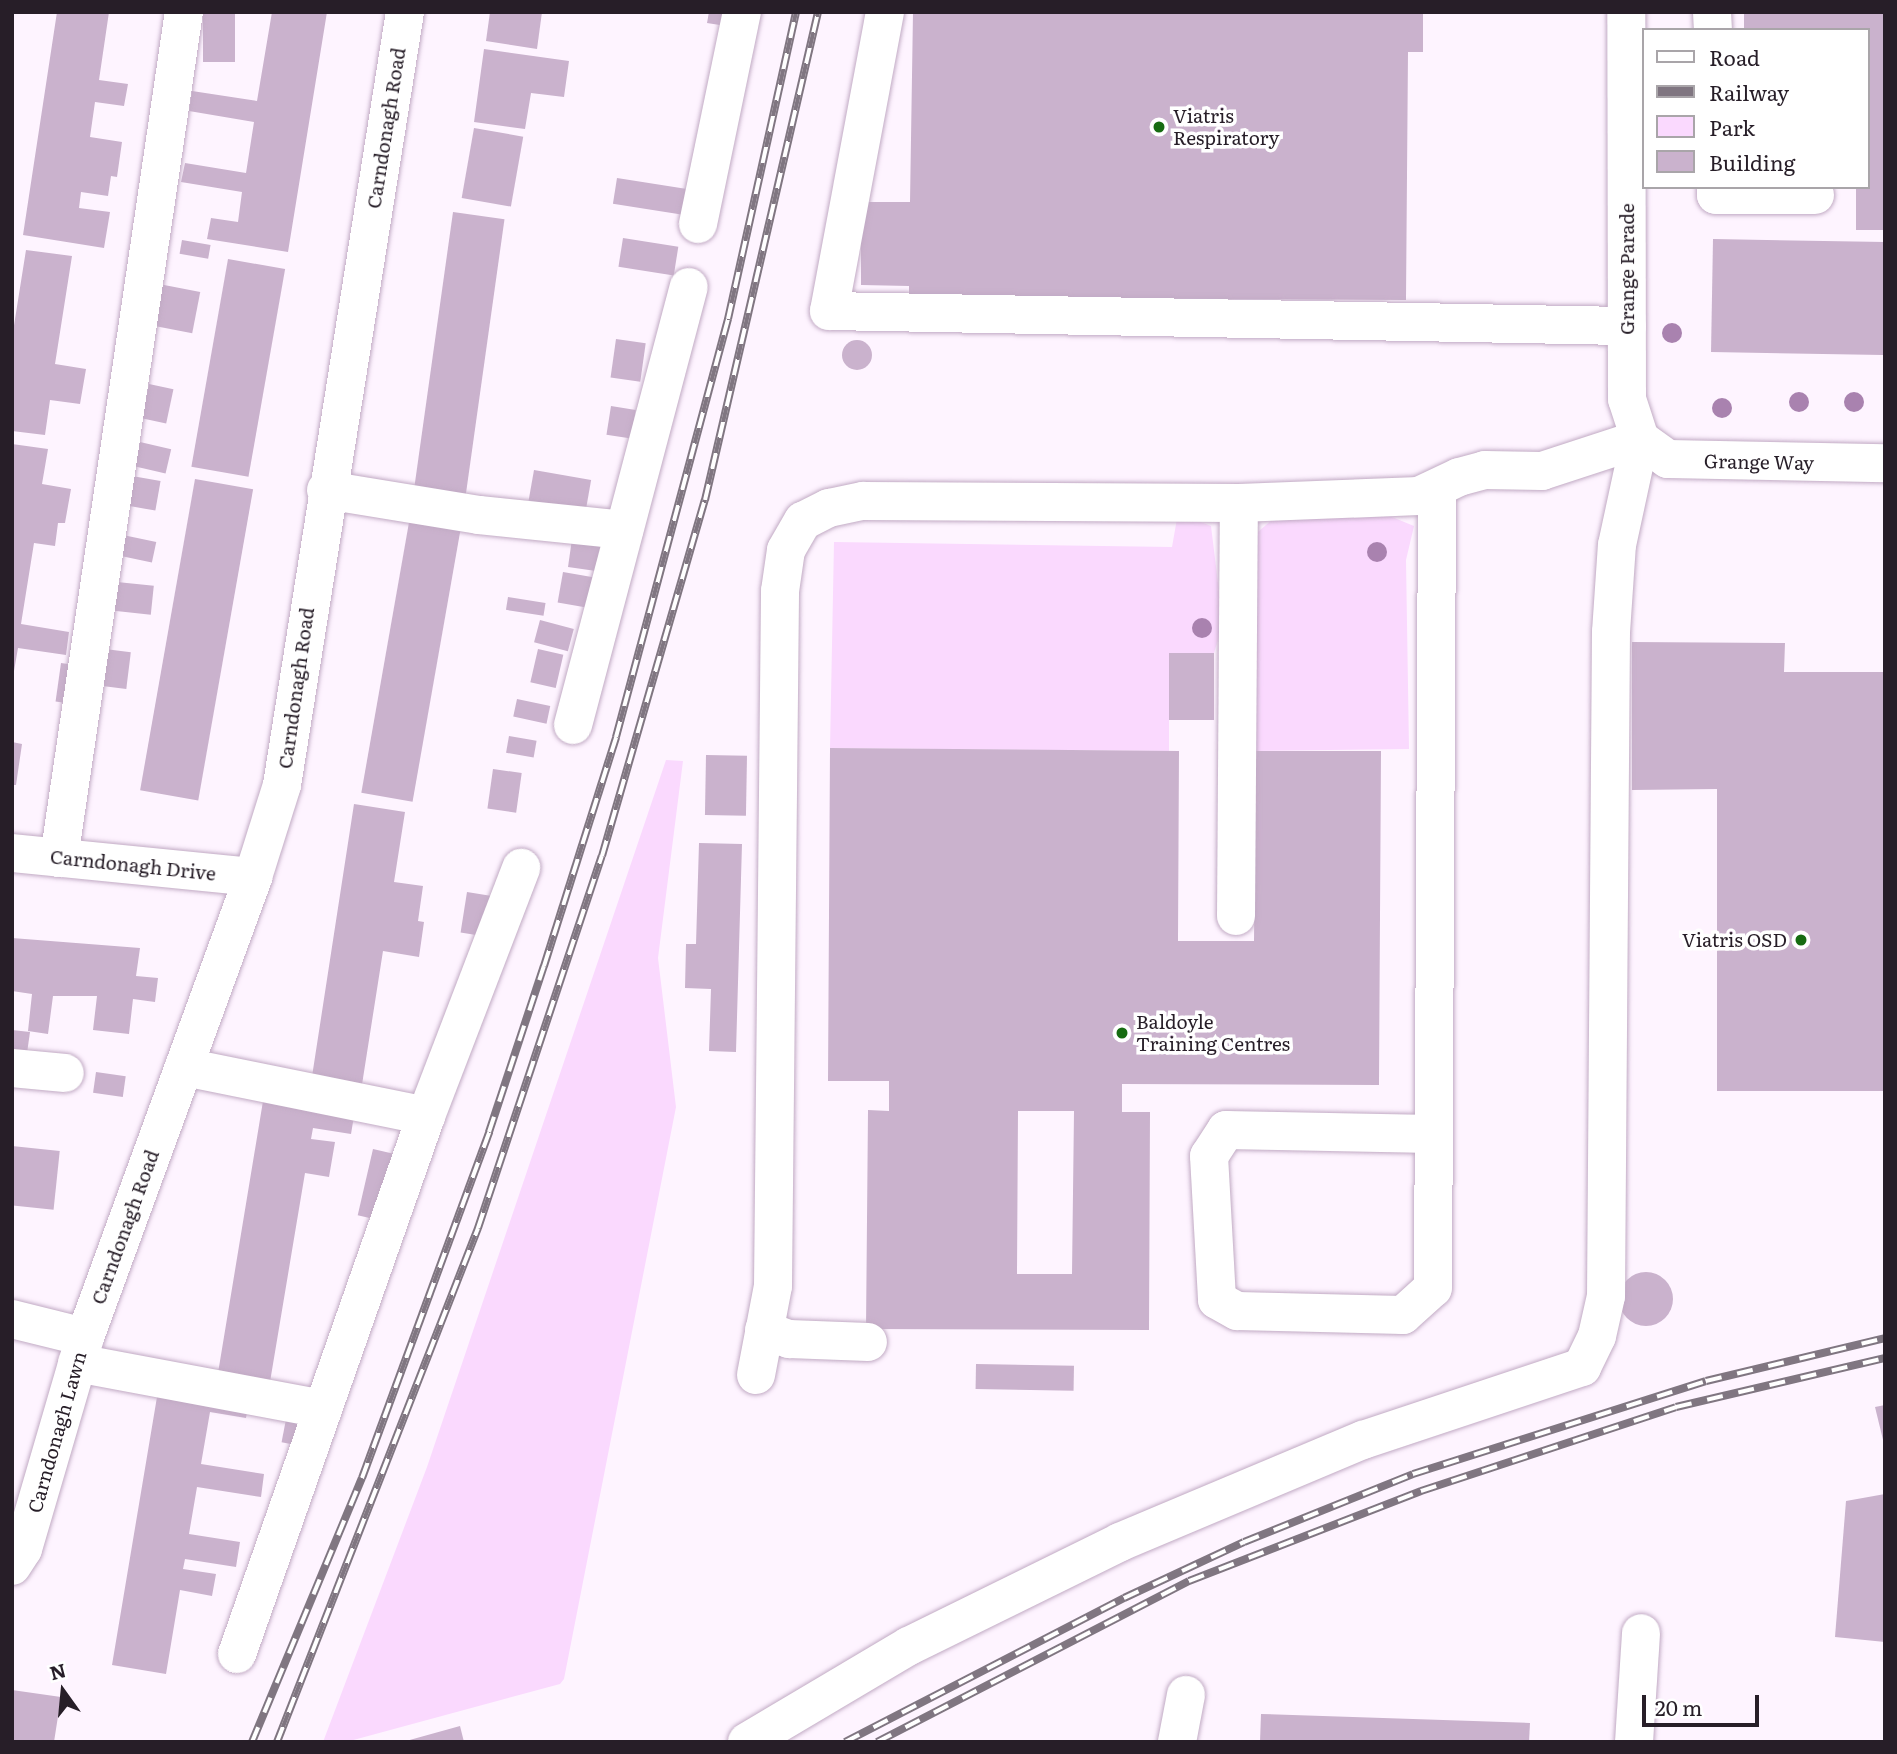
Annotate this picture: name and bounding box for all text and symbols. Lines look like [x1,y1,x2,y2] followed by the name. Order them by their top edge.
[1642,28,1869,189] legend
[1709,41,1760,72] text: Road
[362,46,410,210] street label: Carndonagh Road
[1709,76,1789,107] text: Railway
[1173,105,1280,149] place label: Viatris Respiratory
[1709,111,1755,142] text: Park
[1151,119,1167,135] marker: Viatris Respiratory
[1709,146,1795,177] text: Building
[1616,203,1638,335] street label: Grange Parade
[1704,450,1814,474] street label: Grange Way
[273,606,319,770] street label: Carndonagh Road
[49,845,217,885] street label: Carndonagh Drive
[1682,929,1787,951] place label: Viatris OSD
[1793,932,1809,948] marker: Viatris OSD
[1136,1011,1290,1055] place label: Baldoyle Training Centres
[1114,1025,1130,1041] marker: Baldoyle Training Centres
[86,1147,164,1307] street label: Carndonagh Road
[23,1349,91,1515] street label: Carndonagh Lawn
[46,1655,69,1686] text: N
[28,1656,98,1726] north arrow
[1645,1680,1762,1724] scale bar
[1655,1691,1702,1722] text: 20 m

